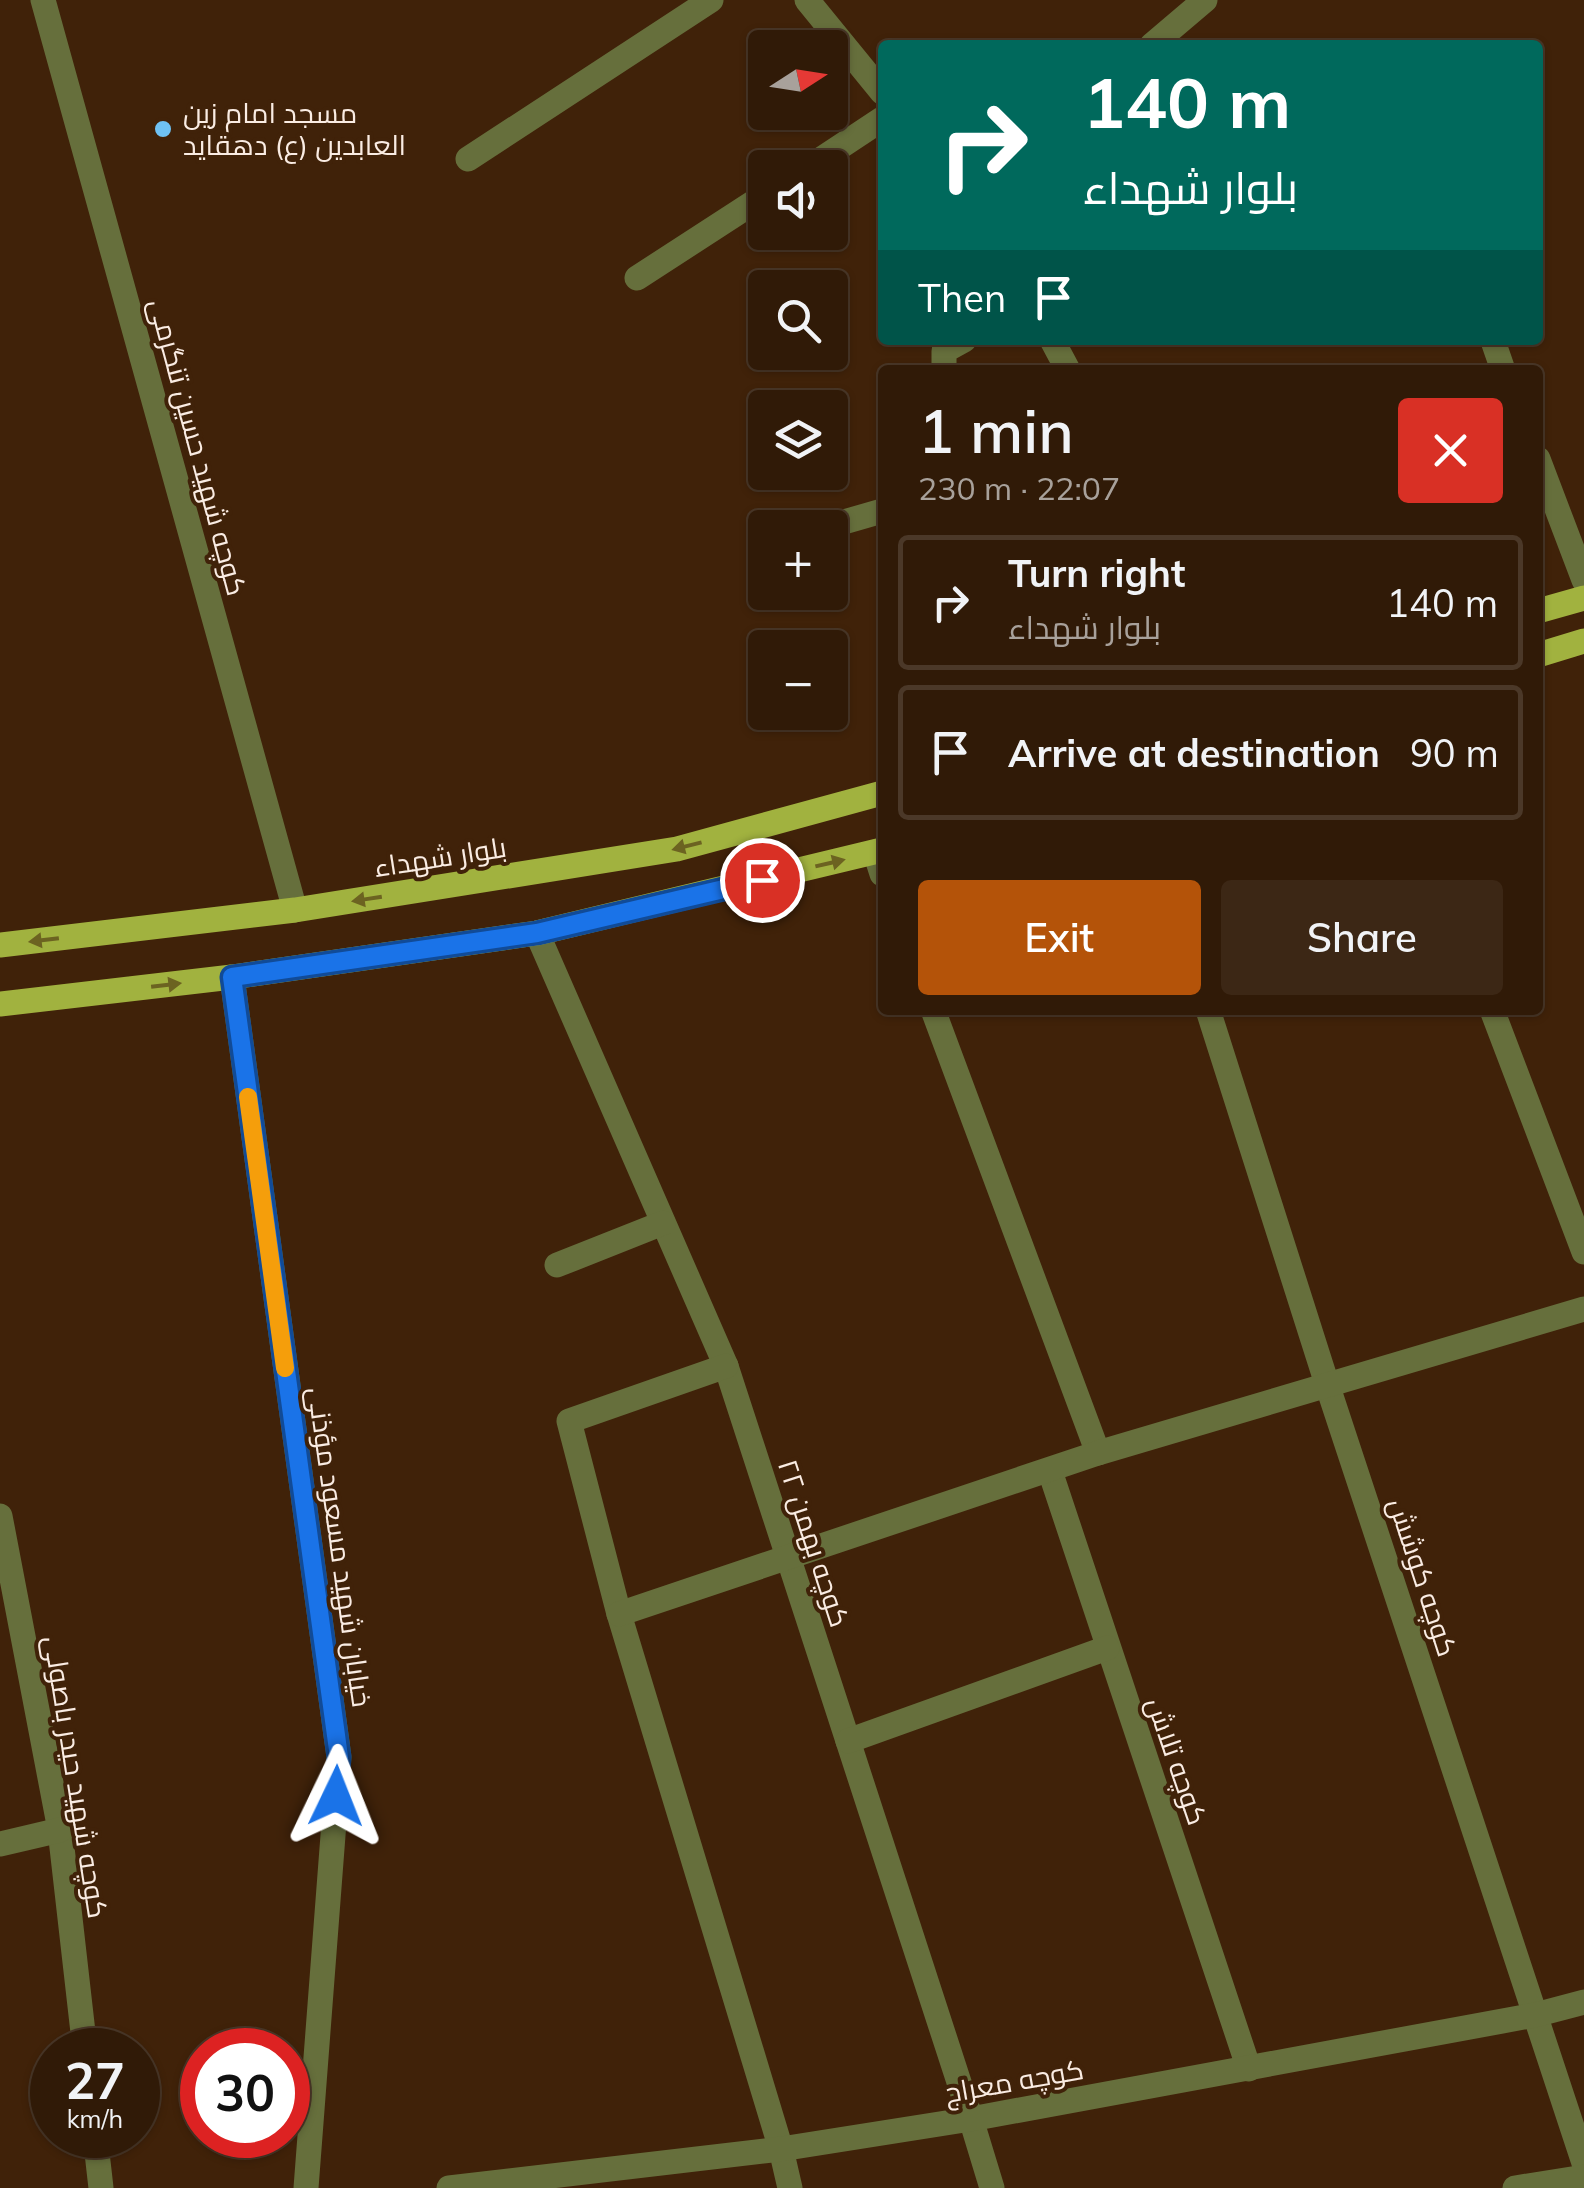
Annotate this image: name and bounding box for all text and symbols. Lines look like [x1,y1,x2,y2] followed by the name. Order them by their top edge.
[748,30,848,130] north arrow
[748,30,848,730] map controls
[1083,58,1291,146] text: 140 m
[918,80,1048,210] icon: right
[183,95,406,164] place label: مسجد امام زین العابدین (ع) دهقاید
[152,118,174,140] marker: مسجد امام زین العابدین (ع) دهقاید
[748,150,848,250] button: sound
[1083,159,1298,215] text: بلوار شهداء
[748,270,848,370] button: search
[1026,270,1081,325] icon: arrive
[918,274,1006,322] text: Then
[140,294,255,600] street label: کوچه شهید حسین تنگرمی
[748,390,848,490] button: layers
[918,393,1074,468] text: 1 min
[1398,398,1503,503] button: close
[918,468,1120,508] text: 230 m · 22:07
[748,510,848,610] button: +
[1008,549,1185,597] text: Turn right
[923,575,978,630] icon: right
[1386,579,1498,627] text: 140 m
[1008,607,1161,647] text: بلوار شهداء
[748,630,848,730] button: −
[923,725,978,780] icon: arrive
[1008,729,1380,777] text: Arrive at destination
[1410,729,1499,777] text: 90 m
[371,829,509,884] street label: بلوار شهداء
[720,838,805,923] pin
[671,839,702,854] one-way arrow
[735,853,790,908] icon: arrive
[815,855,846,870] one-way arrow
[918,880,1201,995] button: Exit
[1221,880,1503,995] button: Share
[350,892,382,907] one-way arrow
[28,932,60,948] one-way arrow
[151,977,183,993] one-way arrow
[301,1385,380,1709] street label: خیابان شهید مسعود مؤذنی
[769,1455,858,1632] street label: کوچه بهمن ۲۲
[1380,1493,1466,1661] street label: کوچه کوشش
[35,1633,116,1921] street label: کوچه شهید حیدر باصولی
[1137,1692,1216,1830] street label: کوچه تلاش
[284,1744,388,1848] position arrow
[180,2028,310,2158] speed limit sign: 30
[65,2049,125,2112] text: 27
[942,2051,1087,2112] street label: کوچه معراج
[67,2103,123,2134] text: km/h

